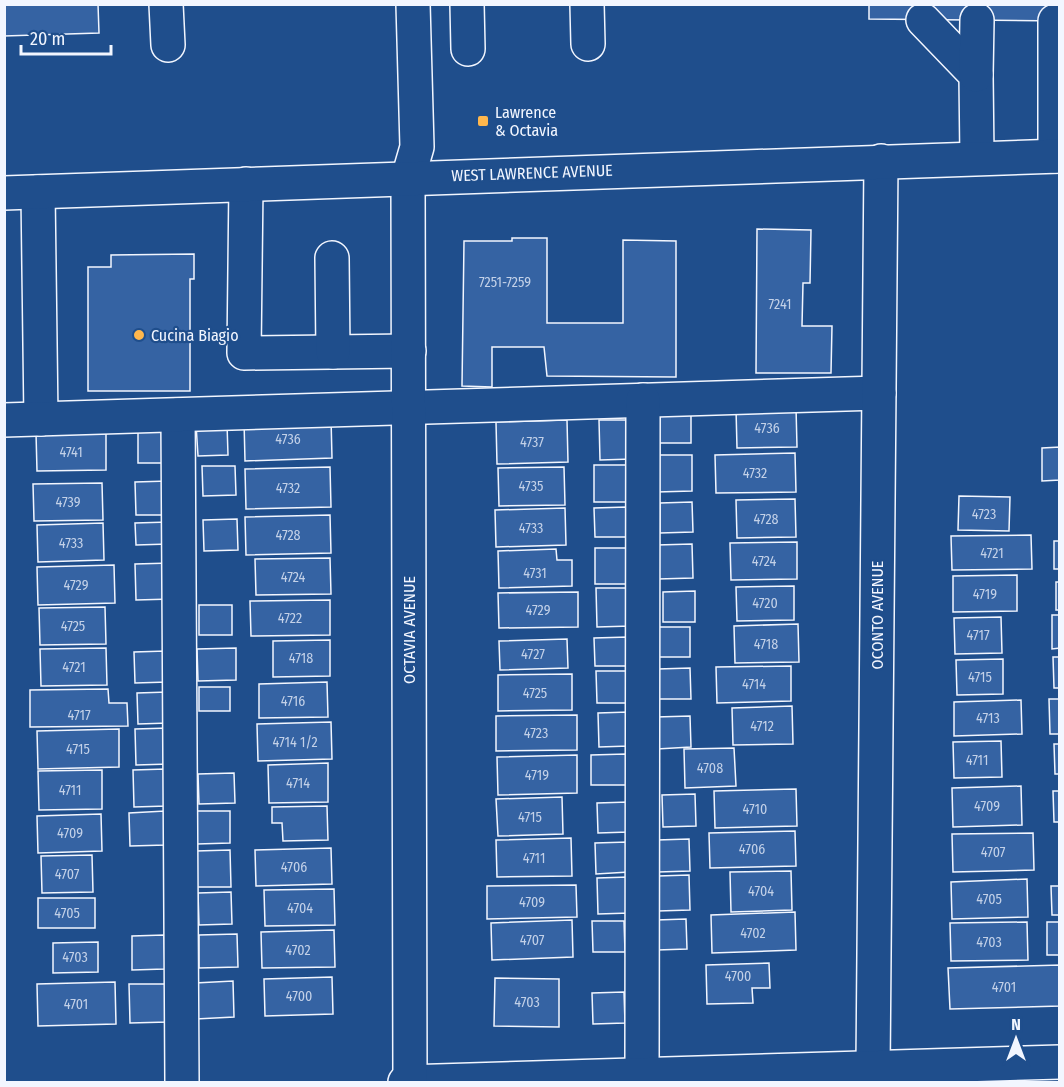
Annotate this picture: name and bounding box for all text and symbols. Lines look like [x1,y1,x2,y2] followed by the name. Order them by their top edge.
[21,18,111,56] scale bar
[30,28,65,50] text: 20 m
[495,103,558,140] place label: Lawrence & Octavia
[476,114,490,128] marker: Lawrence & Octavia
[451,161,613,185] street label: WEST LAWRENCE AVENUE
[479,274,531,291] house number: 7251-7259
[769,296,791,313] house number: 7241
[151,326,239,345] place label: Cucina Biagio
[132,328,146,342] marker: Cucina Biagio
[754,420,780,437] house number: 4736
[275,431,301,448] house number: 4736
[520,434,544,451] house number: 4737
[59,444,83,461] house number: 4741
[743,465,767,482] house number: 4732
[519,478,543,495] house number: 4735
[276,480,300,497] house number: 4732
[55,494,81,511] house number: 4739
[972,506,996,523] house number: 4723
[753,511,779,528] house number: 4728
[519,520,543,537] house number: 4733
[275,527,301,544] house number: 4728
[59,535,83,552] house number: 4733
[980,545,1004,562] house number: 4721
[752,553,777,570] house number: 4724
[868,561,887,669] street label: OCONTO AVENUE
[523,565,547,582] house number: 4731
[281,569,306,586] house number: 4724
[400,576,419,684] street label: OCTAVIA AVENUE
[64,577,89,594] house number: 4729
[973,586,997,603] house number: 4719
[752,595,778,612] house number: 4720
[526,602,551,619] house number: 4729
[278,610,302,627] house number: 4722
[61,618,85,635] house number: 4725
[966,627,990,644] house number: 4717
[754,636,778,653] house number: 4718
[521,646,545,663] house number: 4727
[289,650,313,667] house number: 4718
[62,659,86,676] house number: 4721
[968,669,992,686] house number: 4715
[742,676,766,693] house number: 4714
[523,685,547,702] house number: 4725
[281,693,305,710] house number: 4716
[67,707,91,724] house number: 4717
[976,710,1000,727] house number: 4713
[750,718,774,735] house number: 4712
[524,725,548,742] house number: 4723
[272,734,318,751] house number: 4714 1/2
[66,741,90,758] house number: 4715
[966,752,988,769] house number: 4711
[697,760,723,777] house number: 4708
[525,767,549,784] house number: 4719
[286,775,310,792] house number: 4714
[59,782,81,799] house number: 4711
[974,798,1000,815] house number: 4709
[743,801,767,818] house number: 4710
[518,809,542,826] house number: 4715
[57,825,83,842] house number: 4709
[739,841,765,858] house number: 4706
[981,844,1006,861] house number: 4707
[523,850,545,867] house number: 4711
[281,859,307,876] house number: 4706
[55,866,80,883] house number: 4707
[748,883,774,900] house number: 4704
[976,891,1002,908] house number: 4705
[519,894,545,911] house number: 4709
[287,900,313,917] house number: 4704
[54,905,80,922] house number: 4705
[740,925,766,942] house number: 4702
[520,932,545,949] house number: 4707
[976,934,1002,951] house number: 4703
[285,942,311,959] house number: 4702
[62,949,88,966] house number: 4703
[725,968,751,985] house number: 4700
[992,979,1016,996] house number: 4701
[286,988,312,1005] house number: 4700
[514,994,540,1011] house number: 4703
[64,996,88,1013] house number: 4701
[986,1009,1046,1069] north arrow
[1011,1015,1021,1034] text: N

